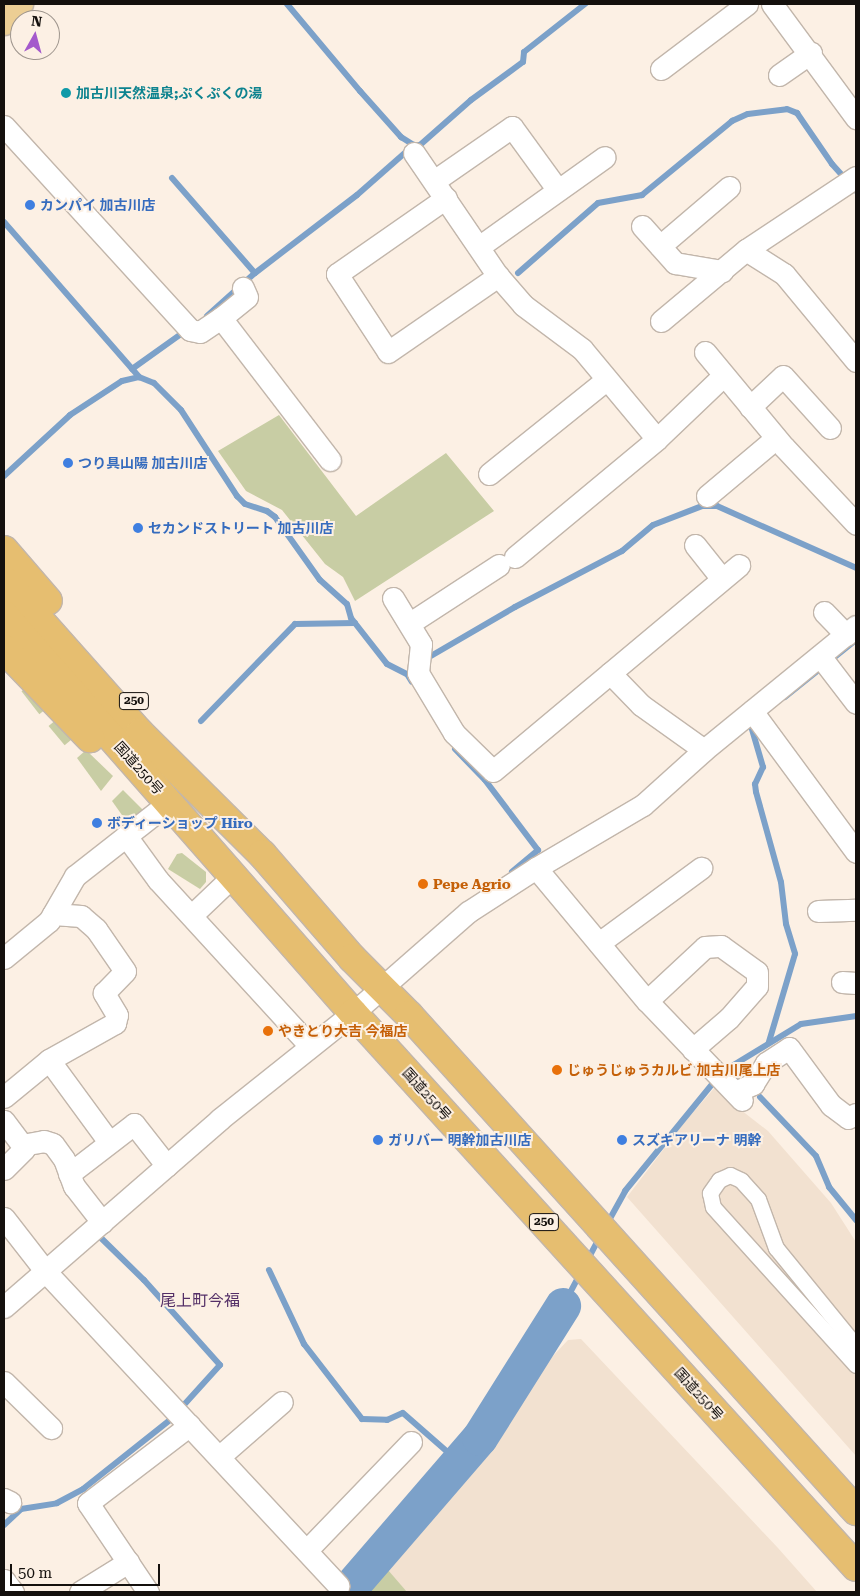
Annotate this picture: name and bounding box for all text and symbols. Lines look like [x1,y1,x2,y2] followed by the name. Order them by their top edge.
[10,10,60,60] north arrow
[30,13,43,30] text: N
[76,85,262,101] place label: 加古川天然温泉;ぷくぷくの湯
[60,87,72,99] marker: 加古川天然温泉;ぷくぷくの湯
[40,197,156,213] place label: カンパイ 加古川店
[24,199,36,211] marker: カンパイ 加古川店
[78,455,208,471] place label: つり具山陽 加古川店
[62,457,74,469] marker: つり具山陽 加古川店
[148,520,334,536] place label: セカンドストリート 加古川店
[132,522,144,534] marker: セカンドストリート 加古川店
[118,691,150,710] road number: 250
[111,738,167,798] street label: 国道250号
[107,815,254,831] place label: ボディーショップ Hiro
[91,817,103,829] marker: ボディーショップ Hiro
[433,876,511,892] place label: Pepe Agrio
[417,878,429,890] marker: Pepe Agrio
[278,1023,408,1039] place label: やきとり大吉 今福店
[262,1025,274,1037] marker: やきとり大吉 今福店
[567,1062,781,1078] place label: じゅうじゅうカルビ 加古川尾上店
[399,1064,455,1124] street label: 国道250号
[551,1064,563,1076] marker: じゅうじゅうカルビ 加古川尾上店
[388,1132,532,1148] place label: ガリバー 明幹加古川店
[632,1132,762,1148] place label: スズキアリーナ 明幹
[372,1134,384,1146] marker: ガリバー 明幹加古川店
[616,1134,628,1146] marker: スズキアリーナ 明幹
[528,1212,560,1232] road number: 250
[160,1291,240,1311] district label: 尾上町今福
[671,1364,727,1424] street label: 国道250号
[12,1554,162,1586] scale bar
[18,1564,52,1582] text: 50 m

